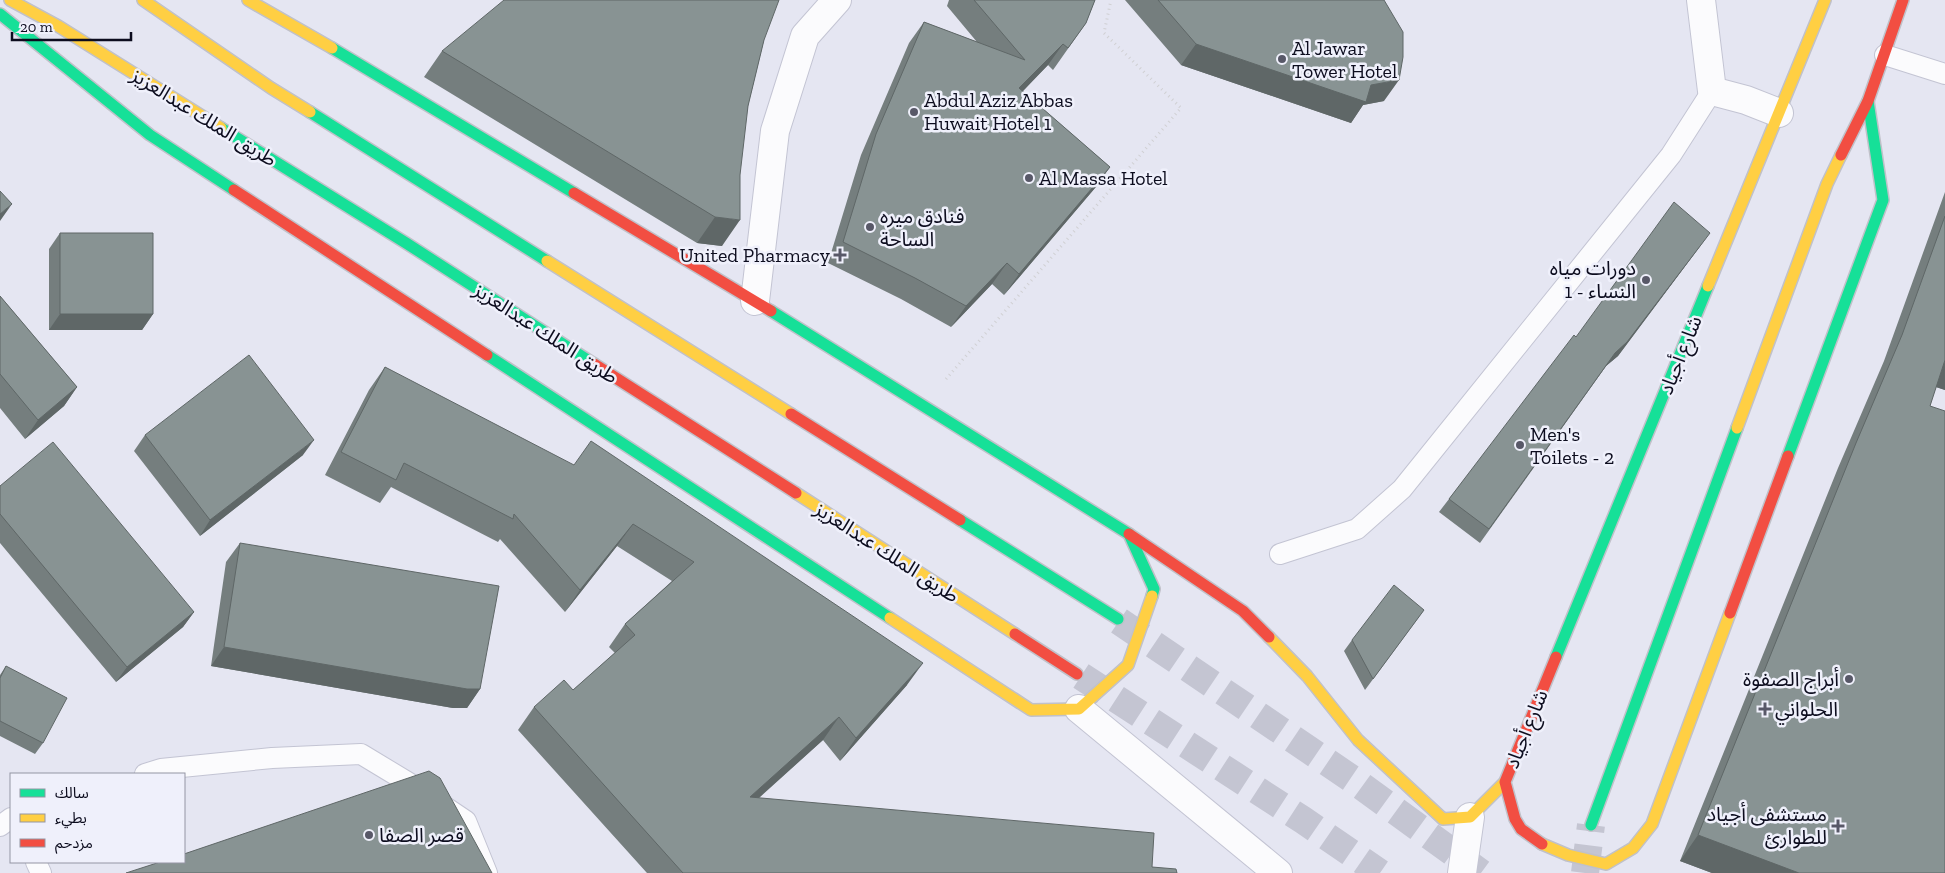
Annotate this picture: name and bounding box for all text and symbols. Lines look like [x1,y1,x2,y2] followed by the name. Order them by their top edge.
[12,10,131,42] scale bar
[20,18,53,36] text: 20 m
[1292,36,1397,83] place label: Al Jawar Tower Hotel
[1276,53,1288,65] marker: Al Jawar Tower Hotel
[125,62,281,172] street label: طريق الملك عبدالعزيز
[924,88,1073,135] place label: Abdul Aziz Abbas Huwait Hotel 1
[908,106,920,118] marker: Abdul Aziz Abbas Huwait Hotel 1
[1039,166,1168,190] place label: Al Massa Hotel
[1023,172,1035,184] marker: Al Massa Hotel
[880,204,964,251] place label: فنادق ميره الساحة
[864,221,876,233] marker: فنادق ميره الساحة
[680,243,831,267] place label: United Pharmacy
[834,249,846,261] marker: United Pharmacy
[1550,256,1636,303] place label: دورات مياه النساء - 1
[1640,274,1652,286] marker: دورات مياه النساء - 1
[468,277,623,389] street label: طريق الملك عبدالعزيز
[1653,312,1709,399] street label: شارع أجياد
[1530,422,1614,469] place label: Men's Toilets - 2
[1514,439,1526,451] marker: Men's Toilets - 2
[809,496,964,608] street label: طريق الملك عبدالعزيز
[1743,667,1839,694] place label: أبراج الصفوة
[1843,673,1855,685] marker: أبراج الصفوة
[1499,686,1555,773] street label: شارع أجياد
[1775,697,1838,725] place label: الحلواني
[1759,703,1771,715] marker: الحلواني
[10,773,185,863] legend
[55,784,89,802] text: سالك
[1707,802,1827,849] place label: مستشفى أجياد للطوارئ
[55,809,87,829] text: بطيء
[1831,819,1845,833] marker: مستشفى أجياد للطوارئ
[379,823,464,847] place label: قصر الصفا
[363,829,375,841] marker: قصر الصفا
[55,834,93,854] text: مزدحم

